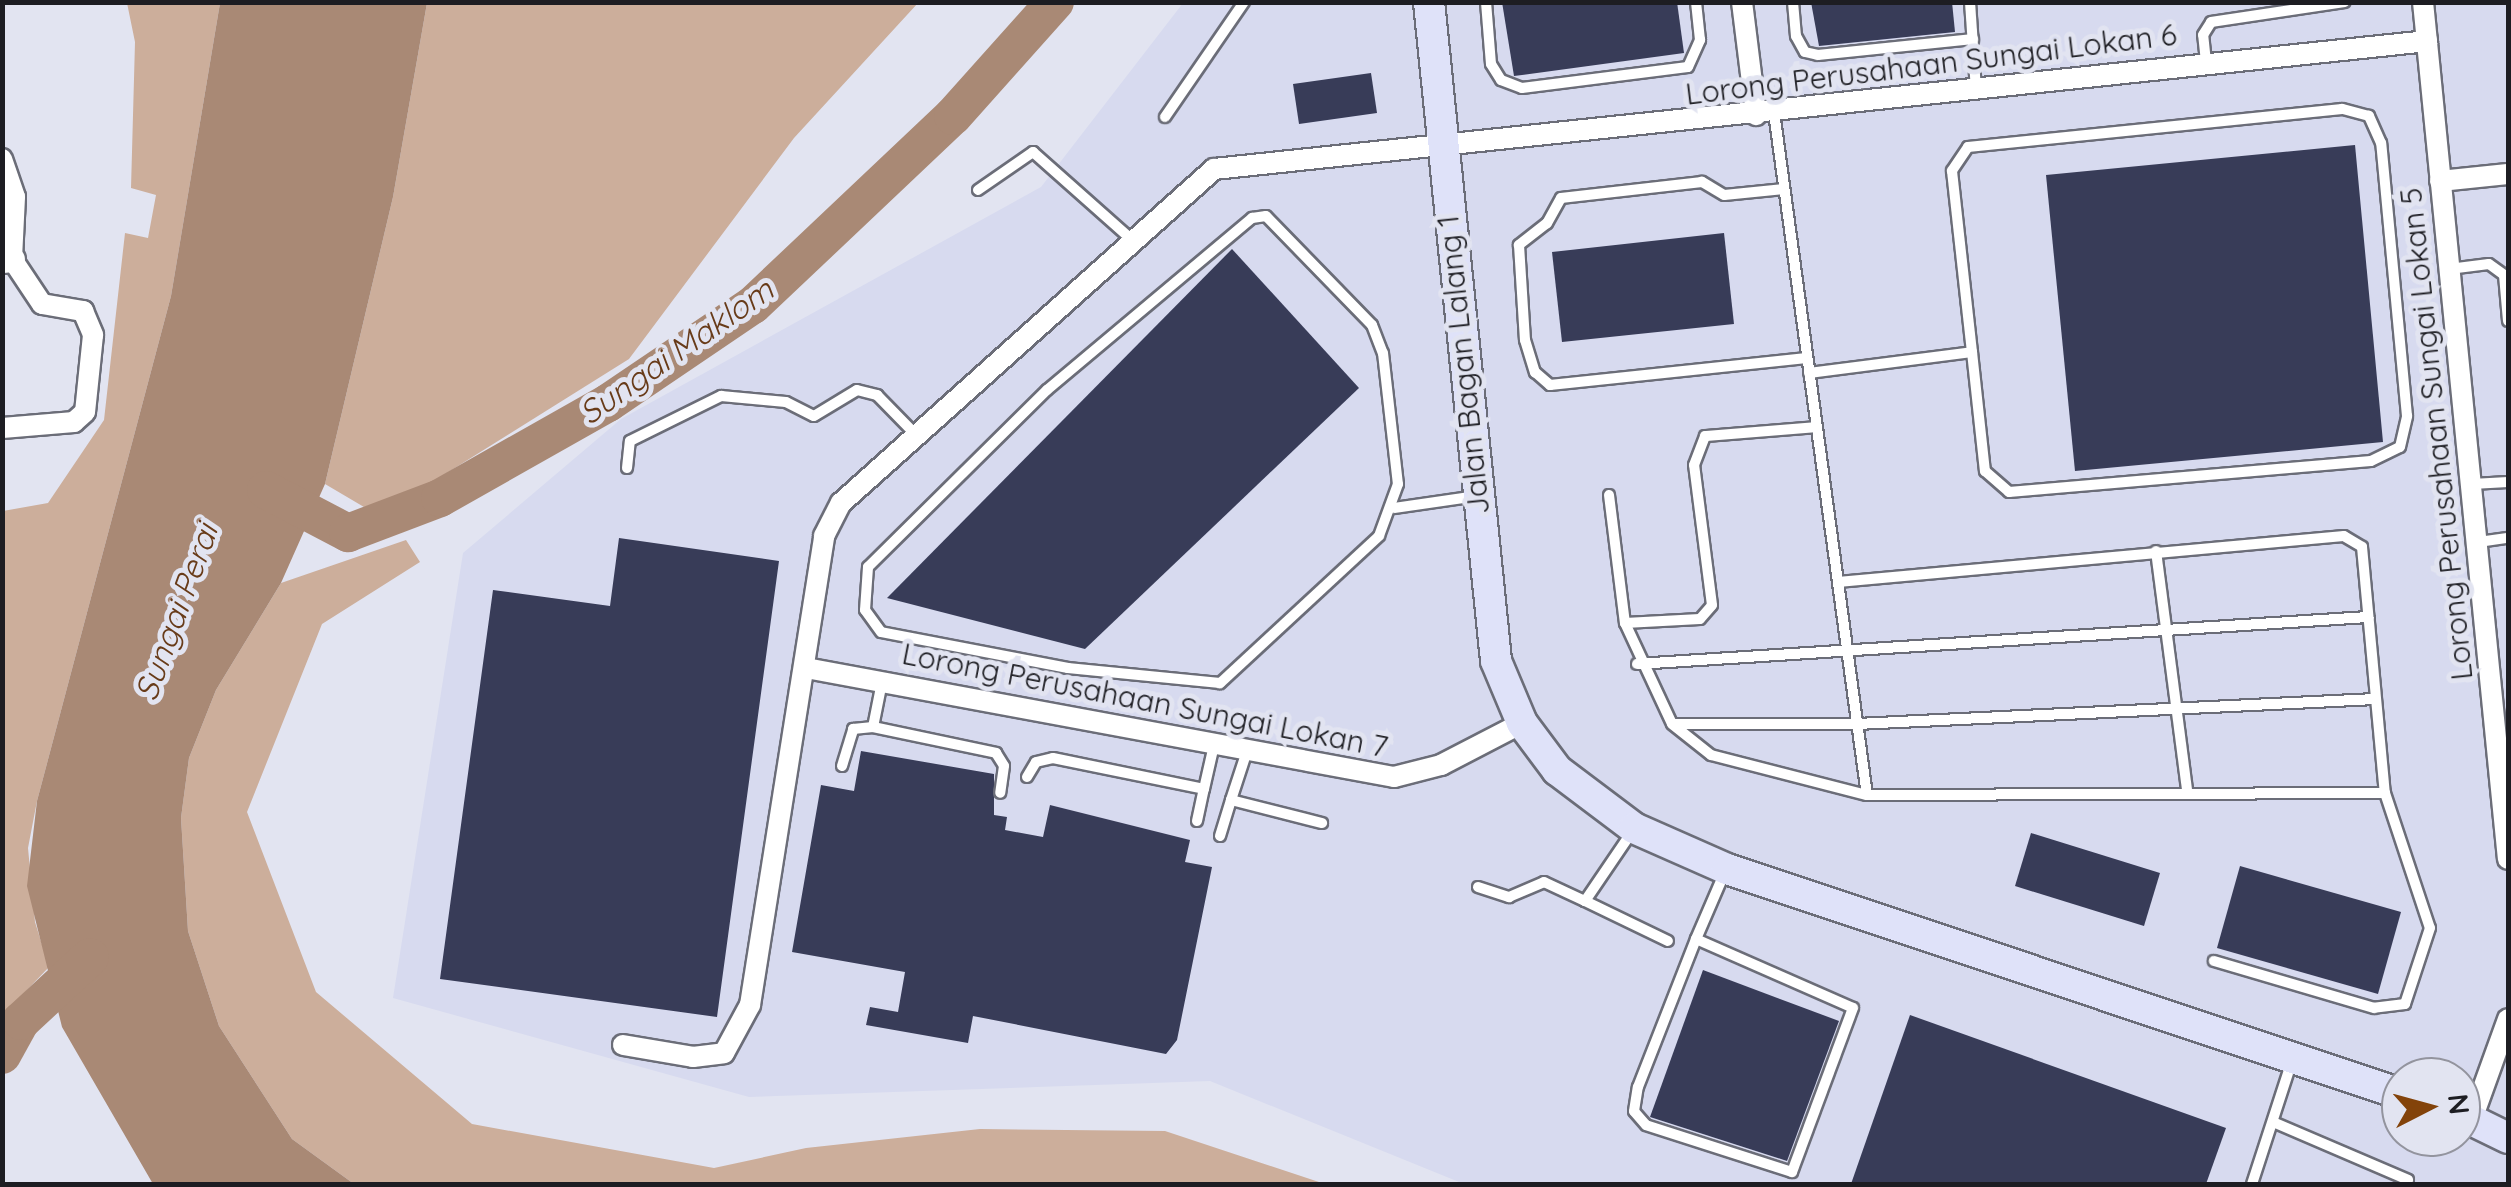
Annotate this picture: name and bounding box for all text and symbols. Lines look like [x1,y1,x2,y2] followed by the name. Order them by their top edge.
[1683,16,2179,112] street label: Lorong Perusahaan Sungai Lokan 6
[2392,186,2480,682] street label: Lorong Perusahaan Sungai Lokan 5
[1429,214,1497,516] street label: Jalan Bagan Lalang 1
[572,270,780,432] water label: Sungai Maklom
[126,519,226,705] water label: Sungai Perai
[899,635,1391,765] street label: Lorong Perusahaan Sungai Lokan 7
[2381,1057,2481,1157] north arrow
[2441,1092,2478,1116] text: N

